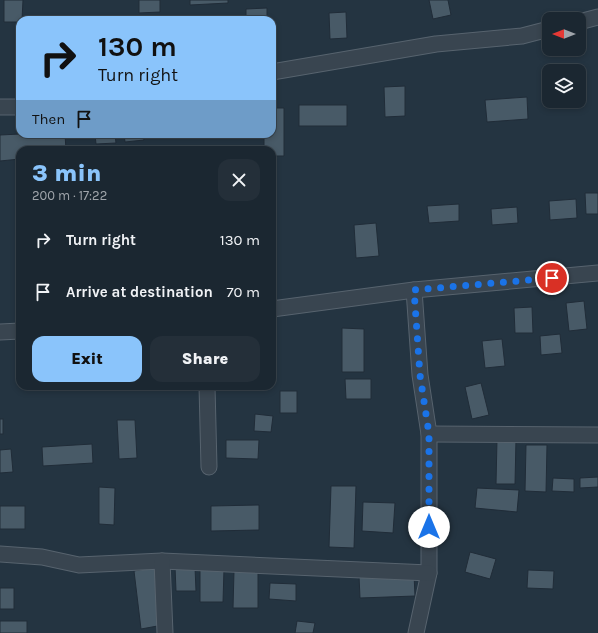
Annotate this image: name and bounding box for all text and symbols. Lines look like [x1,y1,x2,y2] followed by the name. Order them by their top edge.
[542,12,586,56] north arrow
[542,12,586,108] map controls
[98,30,177,63] text: 130 m
[32,32,84,84] icon: right
[98,64,178,86] text: Turn right
[542,64,586,108] button: layers
[73,108,95,130] icon: arrive
[32,110,65,128] text: Then
[32,159,101,187] text: 3 min
[218,159,260,201] button: close
[32,188,107,203] text: 200 m · 17:22
[32,229,54,251] icon: right
[66,231,136,249] text: Turn right
[220,231,260,249] text: 130 m
[535,261,569,295] pin
[541,267,563,289] icon: arrive
[32,281,54,303] icon: arrive
[66,283,213,301] text: Arrive at destination
[226,283,260,301] text: 70 m
[32,336,142,382] button: Exit
[150,336,260,382] button: Share
[408,506,450,548] position arrow

